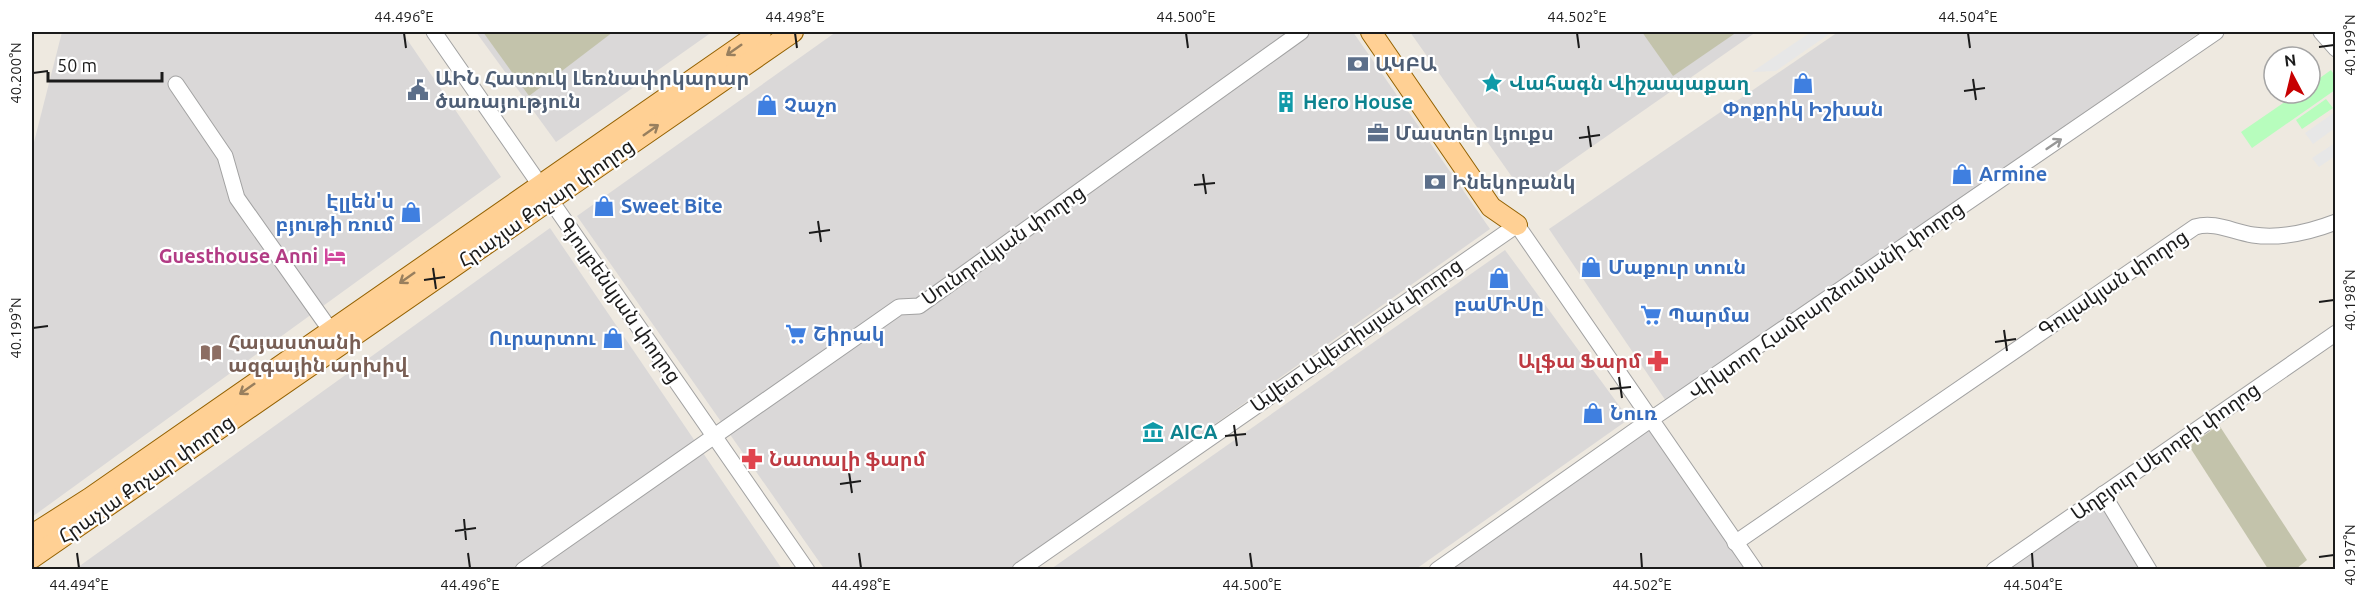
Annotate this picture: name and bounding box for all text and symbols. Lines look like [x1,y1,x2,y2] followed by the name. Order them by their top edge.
[374,8,434,25] text: 44.496°E
[765,8,825,25] text: 44.498°E
[1156,8,1216,25] text: 44.500°E
[1547,8,1607,25] text: 44.502°E
[1938,8,1998,25] text: 44.504°E
[2341,14,2358,76] text: 40.199°N
[7,42,24,104] text: 40.200°N
[727,44,743,56] one-way arrow
[48,45,162,83] scale bar
[2262,45,2322,105] north arrow
[2283,50,2297,70] text: N
[1346,52,1370,76] bank icon: ԱԿԲԱ
[1375,52,1437,75] place label: ԱԿԲԱ
[57,55,97,75] text: 50 m
[435,66,749,113] place label: ԱԻՆ Հատուկ Լեռնափրկարար ծառայություն
[1480,71,1504,95] place icon: Վահագն Վիշապաքաղ
[1509,71,1750,95] place label: Վահագն Վիշապաքաղ
[1791,71,1815,95] shop icon: Փոքրիկ Իշխան
[406,78,430,102] public building icon: ԱԻՆ Հատուկ Լեռնափրկարար ծառայություն
[1274,90,1298,114] building icon: Hero House
[1303,90,1413,113] place label: Hero House
[755,93,779,117] shop icon: Չաչո
[784,93,837,117] place label: Չաչո
[1723,97,1883,121] place label: Փոքրիկ Իշխան
[1366,121,1390,145] office icon: Մաստեր Լյուքս
[1395,121,1554,145] place label: Մաստեր Լյուքս
[642,124,659,136] one-way arrow
[454,133,638,273] street label: Հրաչյա Քոչար փողոց
[2045,137,2062,150] one-way arrow
[1950,162,1974,186] shop icon: Armine
[1979,162,2047,185] place label: Armine
[1423,170,1447,194] bank icon: Ինեկոբանկ
[1452,170,1576,194] place label: Ինեկոբանկ
[917,180,1089,310] street label: Սունդուկյան փողոց
[275,189,395,236] place label: Էլլեն'ս բյութի ռում
[592,194,616,218] shop icon: Sweet Bite
[621,194,723,217] place label: Sweet Bite
[1684,195,1968,405] street label: Վիկտոր Համբարձումյանի փողոց
[399,200,423,224] shop icon: Էլլեն'ս բյութի ռում
[554,212,686,388] street label: Գյուլբենկյան փողոց
[2034,224,2192,342] street label: Գուլակյան փողոց
[159,244,318,267] place label: Guesthouse Anni
[323,244,347,268] hotel icon: Guesthouse Anni
[1246,253,1466,417] street label: Ավետ Ավետիսյան փողոց
[1579,255,1603,279] shop icon: Մաքուր տուն
[1608,255,1746,279] place label: Մաքուր տուն
[1487,266,1511,290] shop icon: բաՄԻՍը
[2341,269,2358,331] text: 40.198°N
[399,272,416,284] one-way arrow
[1454,292,1544,316] place label: բաՄԻՍը
[7,297,24,359] text: 40.199°N
[1639,303,1663,327] supermarket icon: Պարմա
[1668,303,1750,327] place label: Պարմա
[784,322,808,346] supermarket icon: Շիրակ
[813,322,885,346] place label: Շիրակ
[489,326,596,350] place label: Ուրարտու
[601,326,625,350] shop icon: Ուրարտու
[228,330,409,377] place label: Հայաստանի ազգային արխիվ
[199,341,223,365] library icon: Հայաստանի ազգային արխիվ
[1518,349,1642,373] place label: Ալֆա Ֆարմ
[1646,349,1670,373] pharmacy icon: Ալֆա Ֆարմ
[2066,377,2264,525] street label: Աղբյուր Սերոբի փողոց
[239,383,255,395] one-way arrow
[1581,401,1605,425] shop icon: Նուռ
[1610,401,1658,424] place label: Նուռ
[54,409,238,549] street label: Հրաչյա Քոչար փողոց
[1141,420,1165,444] museum icon: AICA
[1170,420,1217,443] place label: AICA
[740,447,764,471] pharmacy icon: Նատալի ֆարմ
[769,447,927,471] place label: Նատալի ֆարմ
[2341,524,2358,586] text: 40.197°N
[49,576,109,593] text: 44.494°E
[440,576,500,593] text: 44.496°E
[831,576,891,593] text: 44.498°E
[1222,576,1282,593] text: 44.500°E
[1612,576,1672,593] text: 44.502°E
[2003,576,2063,593] text: 44.504°E

